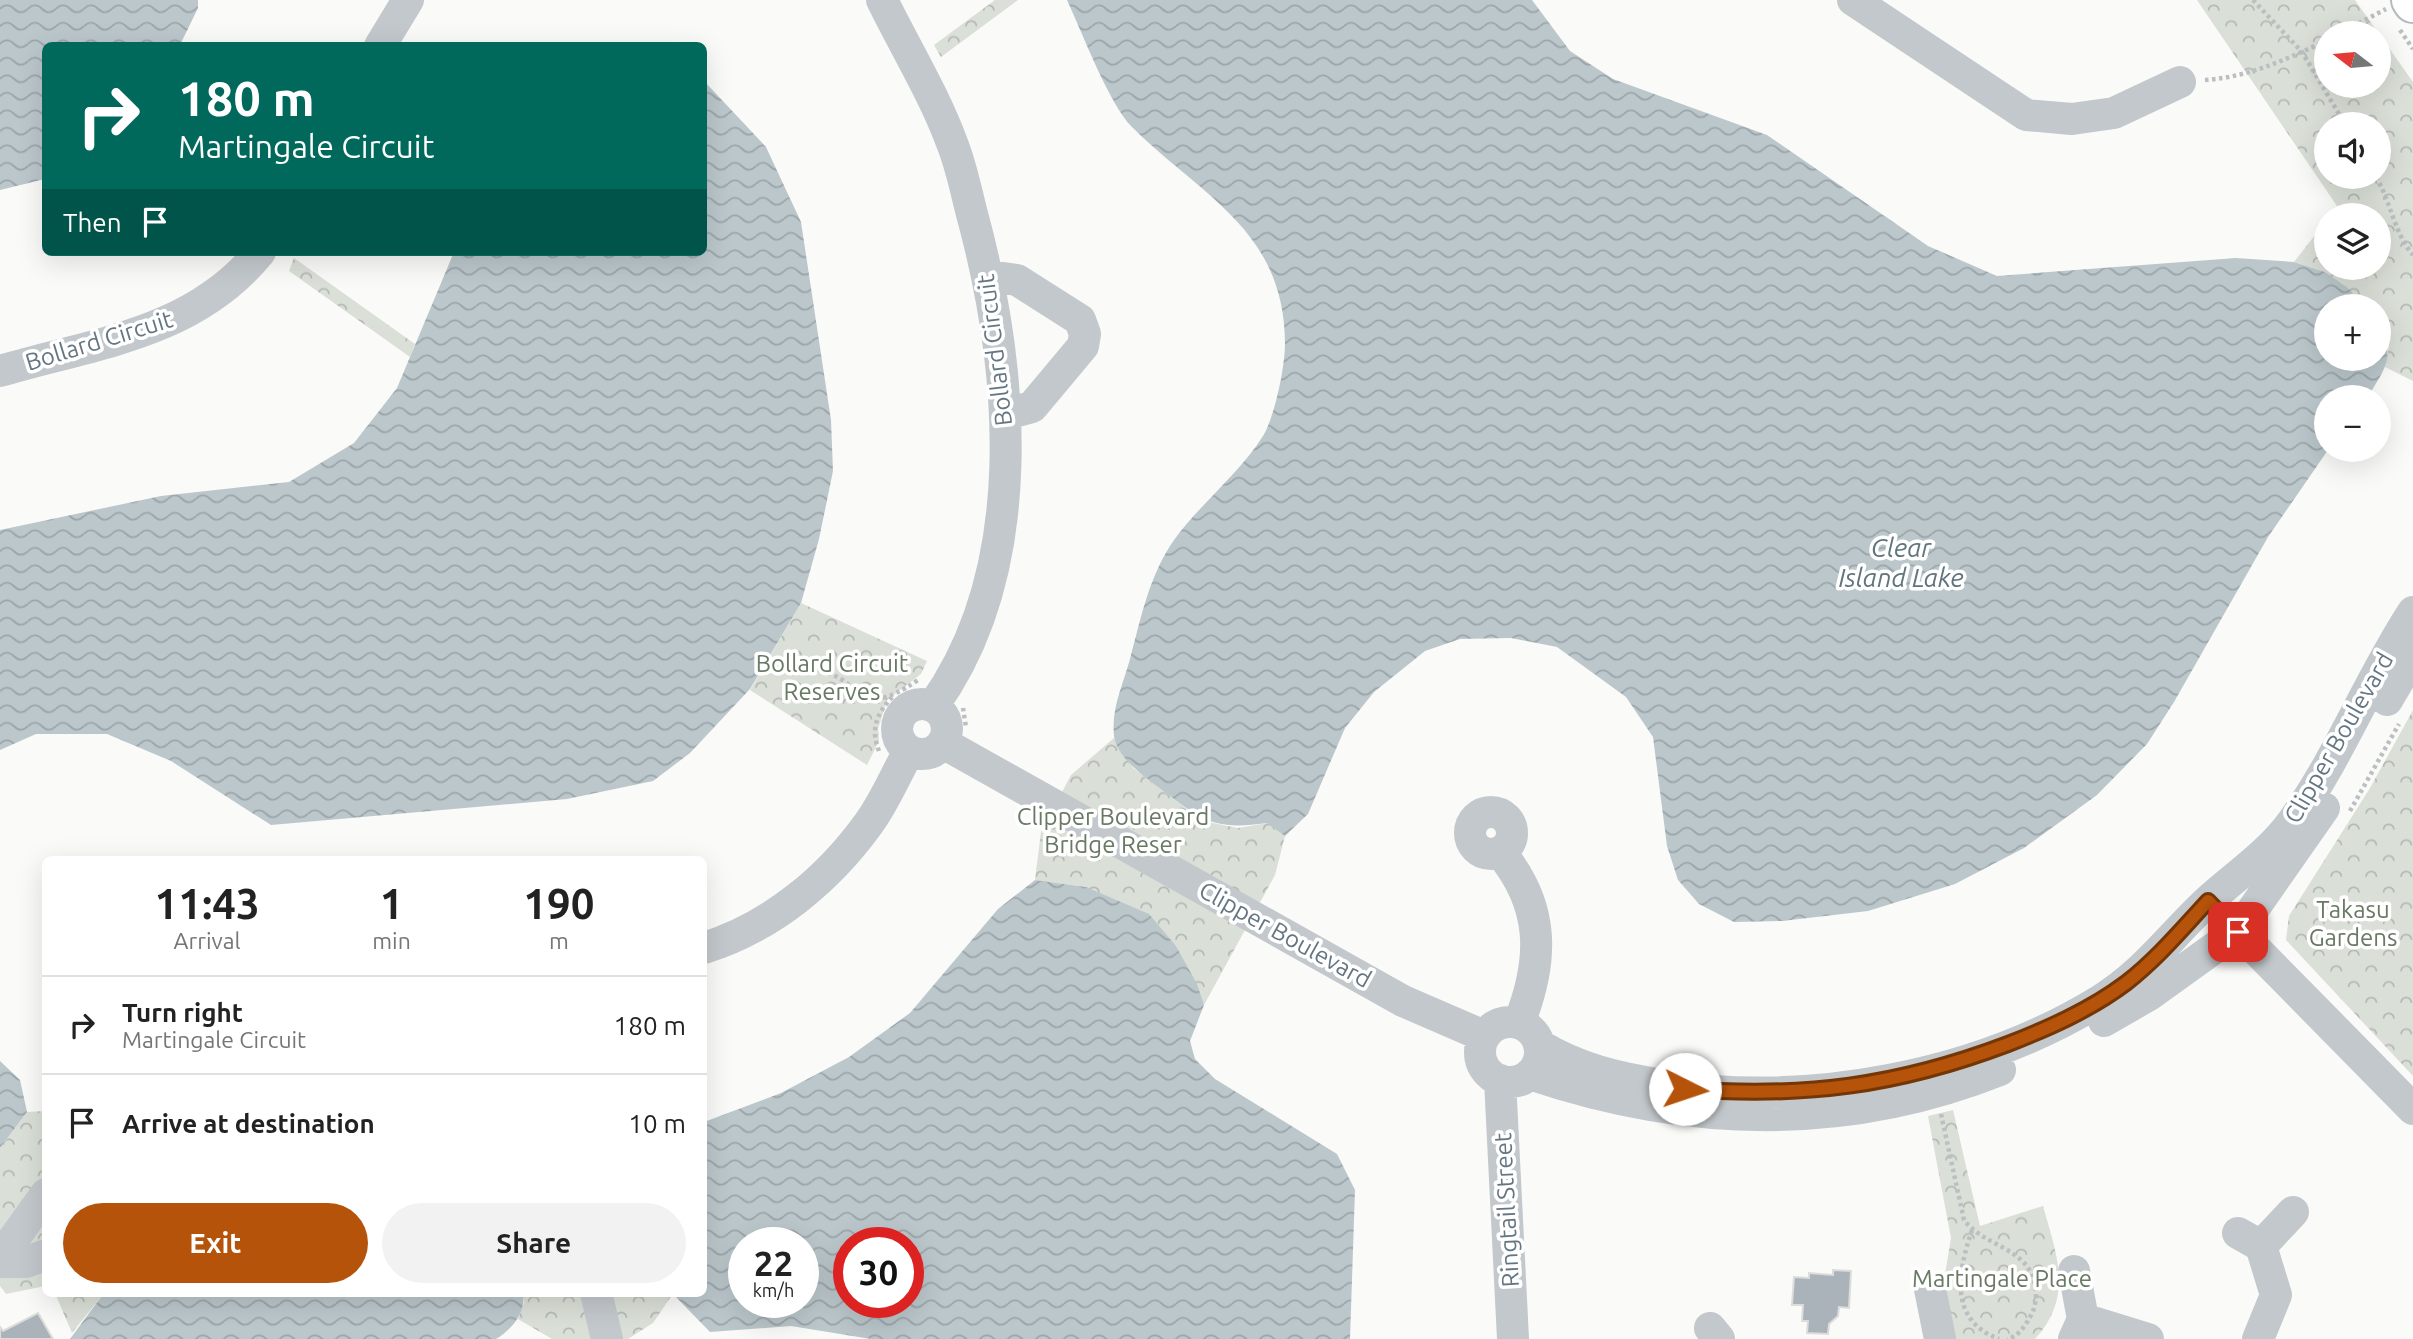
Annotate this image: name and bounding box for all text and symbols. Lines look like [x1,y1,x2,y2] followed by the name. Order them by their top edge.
[2314,21,2390,98] north arrow
[2314,21,2391,462] map controls
[63,70,154,161] icon: right
[178,70,315,125] text: 180 m
[2314,112,2391,189] button: sound
[178,128,434,164] text: Martingale Circuit
[136,203,174,241] icon: arrive
[2314,203,2391,280] button: layers
[63,208,122,237] text: Then
[972,272,1017,427] street label: Bollard Circuit
[2314,294,2391,371] button: +
[22,305,176,376] street label: Bollard Circuit
[2314,385,2391,462] button: −
[1838,533,1964,592] water label: Clear Island Lake
[2279,648,2398,828] street label: Clipper Boulevard
[756,650,909,705] park label: Bollard Circuit Reserves
[1017,803,1209,858] park label: Clipper Boulevard Bridge Reser
[1195,876,1376,993] street label: Clipper Boulevard
[155,880,260,927] text: 11:43
[380,880,403,927] text: 1
[523,880,594,927] text: 190
[2309,896,2397,951] park label: Takasu Gardens
[2208,902,2268,962] pin
[2219,913,2257,951] icon: arrive
[174,928,241,953] text: Arrival
[372,928,411,953] text: min
[549,928,569,953] text: m
[122,998,243,1027] text: Turn right
[63,1006,101,1044] icon: right
[614,1011,686,1040] text: 180 m
[122,1027,306,1052] text: Martingale Circuit
[1648,1052,1722,1126] position arrow
[63,1104,101,1142] icon: arrive
[122,1109,375,1138] text: Arrive at destination
[628,1109,686,1138] text: 10 m
[1489,1132,1524,1288] street label: Ringtail Street
[63,1203,368,1283] button: Exit
[382,1203,686,1283] button: Share
[833,1227,924,1318] speed limit sign: 30
[754,1243,793,1283] text: 22
[1912,1265,2092,1292] park label: Martingale Place
[753,1280,794,1300] text: km/h

